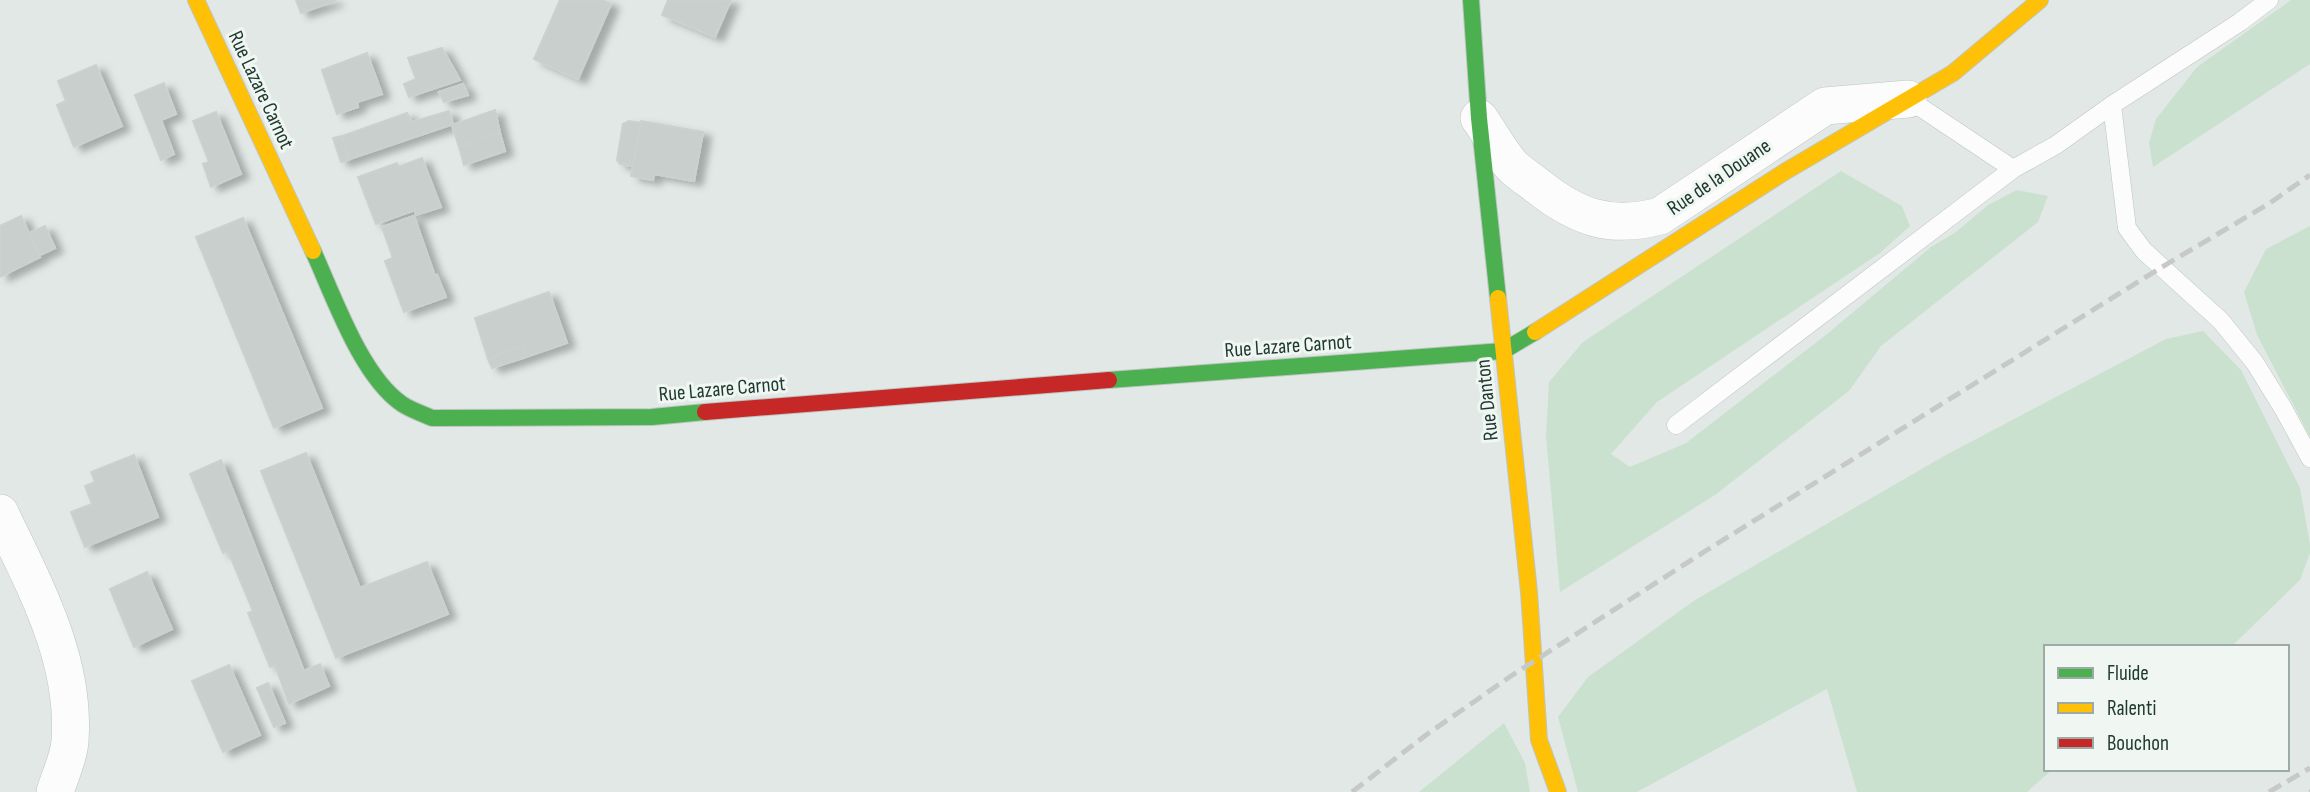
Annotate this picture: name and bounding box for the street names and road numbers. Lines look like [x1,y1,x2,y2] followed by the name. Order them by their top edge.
[223,27,299,153] street label: Rue Lazare Carnot
[1662,133,1776,221] street label: Rue de la Douane
[1224,329,1352,363] street label: Rue Lazare Carnot
[1470,358,1504,442] street label: Rue Danton
[658,371,786,407] street label: Rue Lazare Carnot

